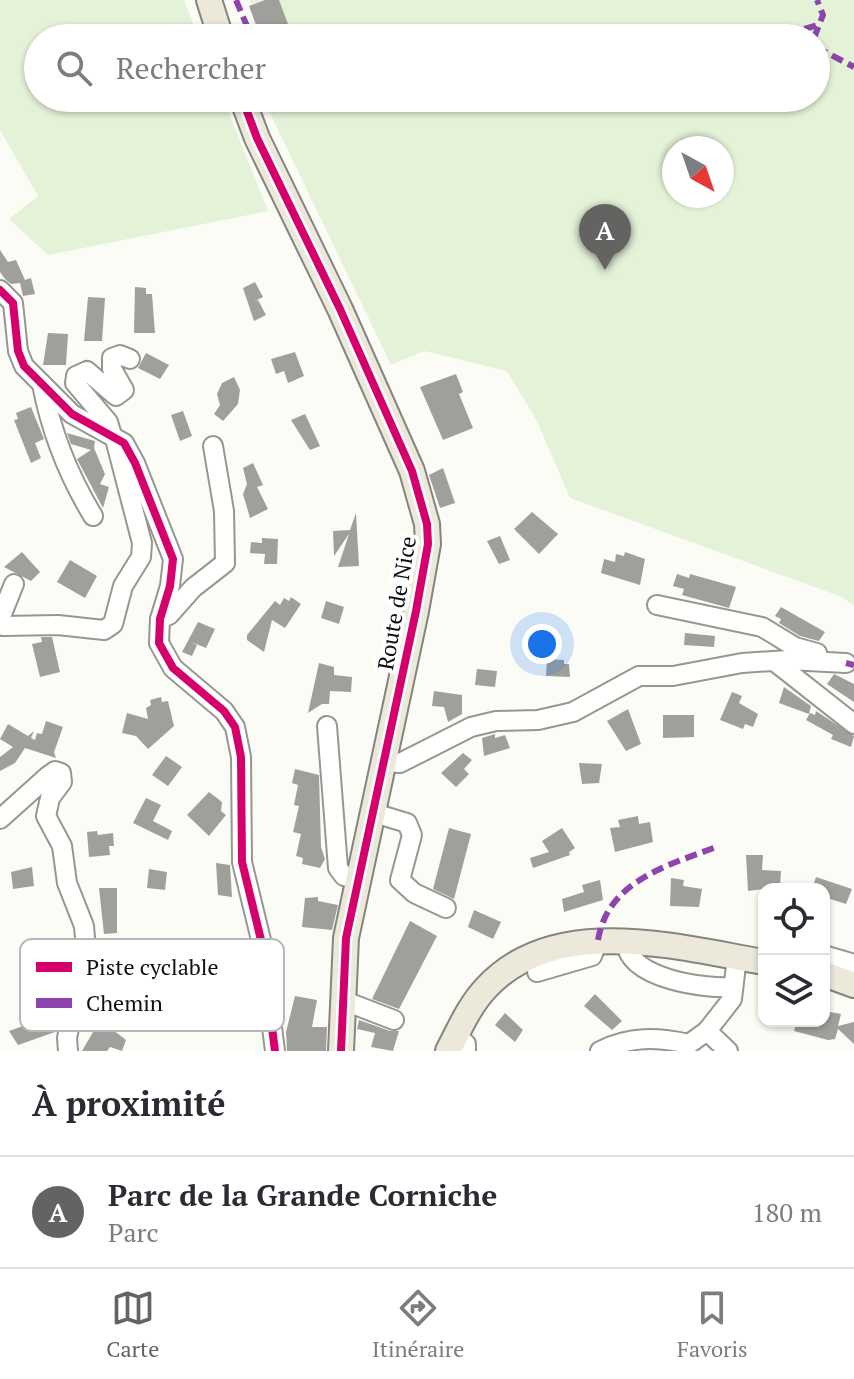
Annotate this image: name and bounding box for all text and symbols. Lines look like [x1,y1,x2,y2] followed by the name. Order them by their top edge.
[24,24,830,112] search box
[52,46,96,90] icon: search
[116,48,266,88] text: Rechercher
[662,136,734,208] north arrow
[579,204,631,270] pin: A
[370,534,422,672] street label: Route de Nice
[522,624,562,664] your location
[758,883,830,1027] map controls
[758,883,830,955] button: locate
[20,939,284,1031] legend
[86,952,218,981] text: Piste cyclable
[758,955,830,1027] button: layers
[86,988,163,1017] text: Chemin
[32,1081,226,1126] text: À proximité
[108,1175,497,1215] text: Parc de la Grande Corniche
[49,1195,67,1229] text: A
[752,1195,822,1229] text: 180 m
[108,1215,159,1249] text: Parc
[106,1286,159,1363] tab: Carte
[372,1286,464,1363] tab: Itinéraire
[677,1286,748,1363] tab: Favoris

